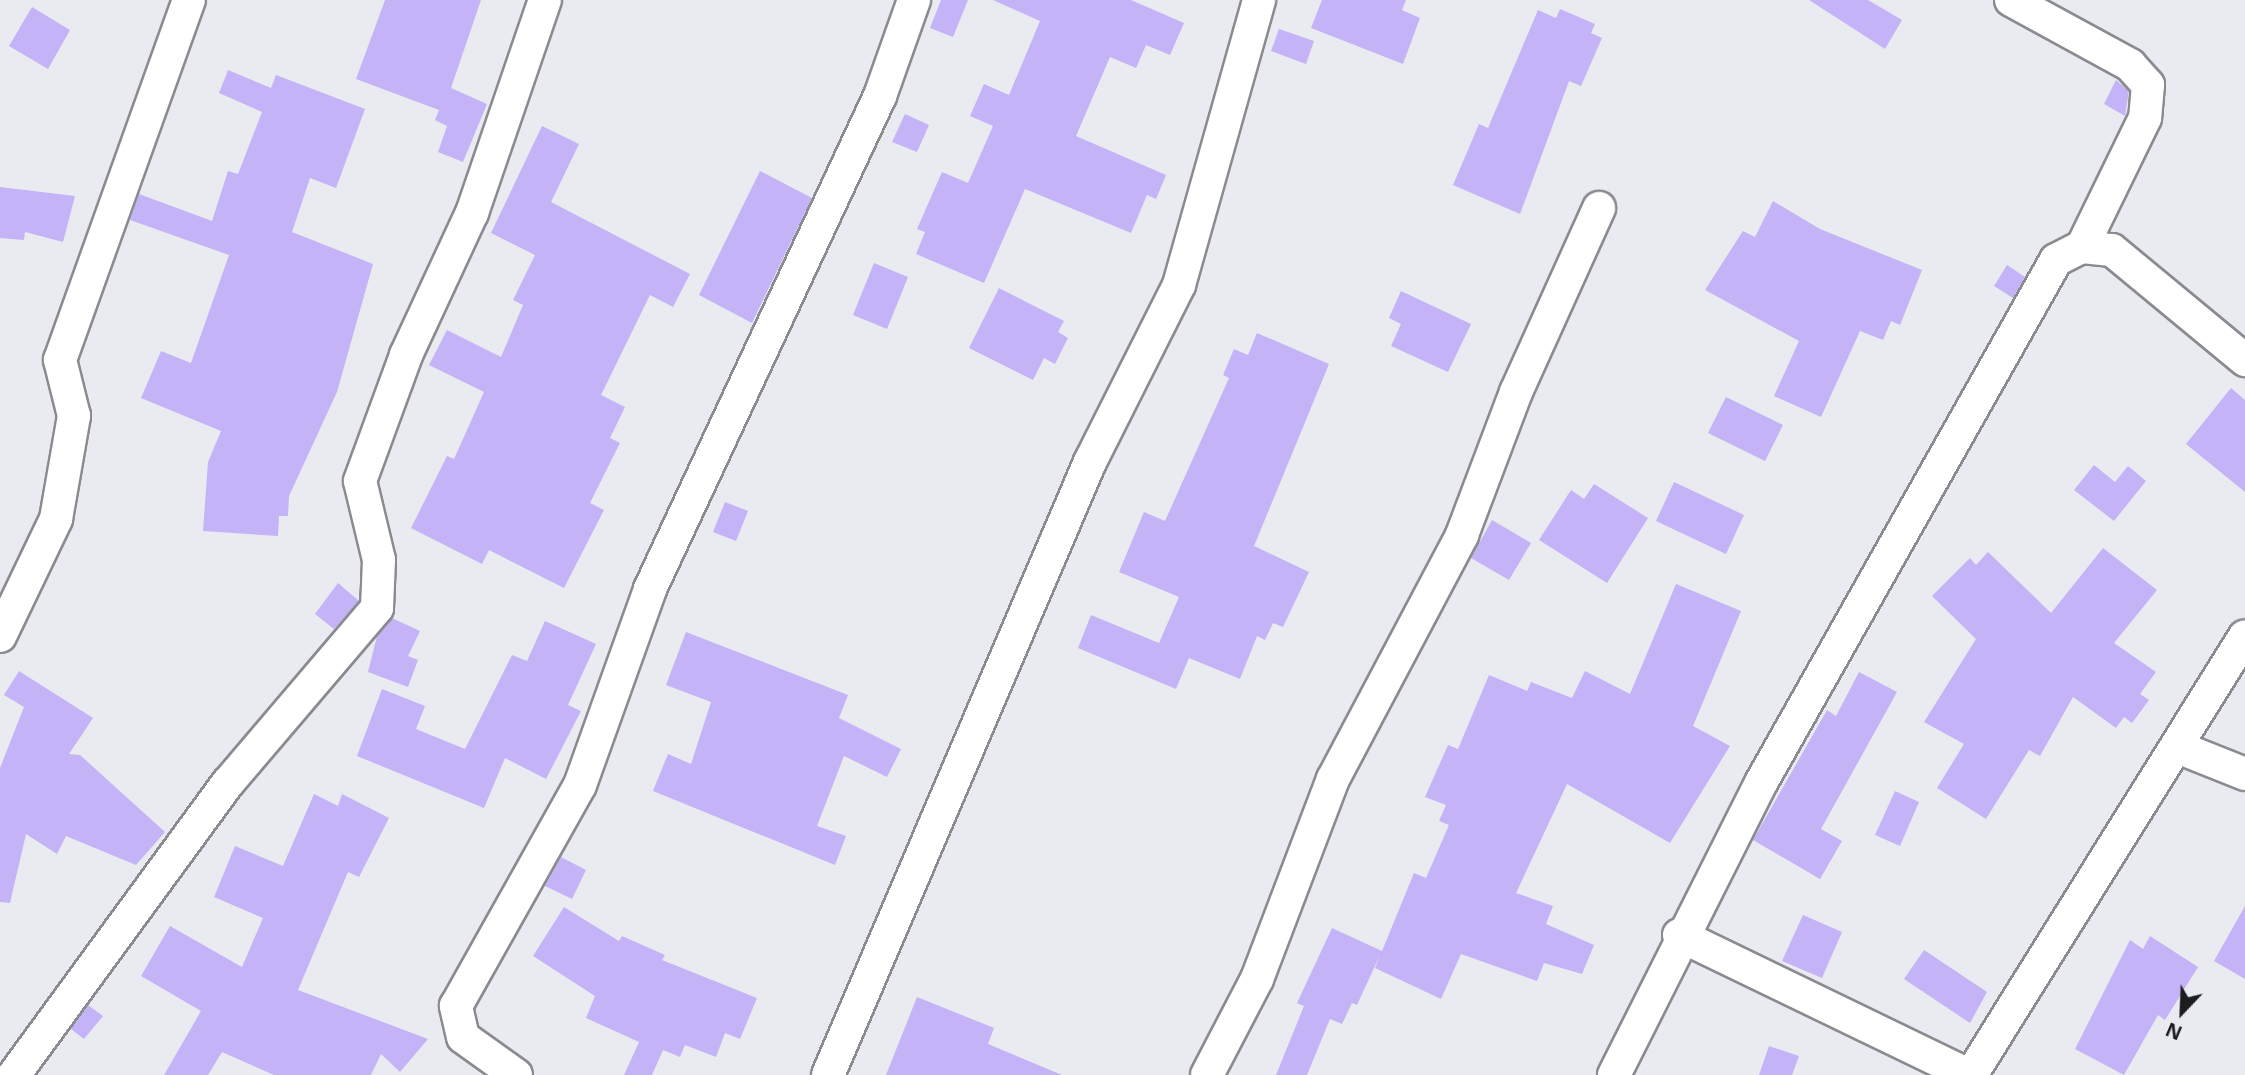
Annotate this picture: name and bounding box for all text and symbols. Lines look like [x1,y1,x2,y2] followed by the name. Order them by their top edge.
[2147,977,2217,1047] north arrow
[2162,1016,2186,1046] text: N

